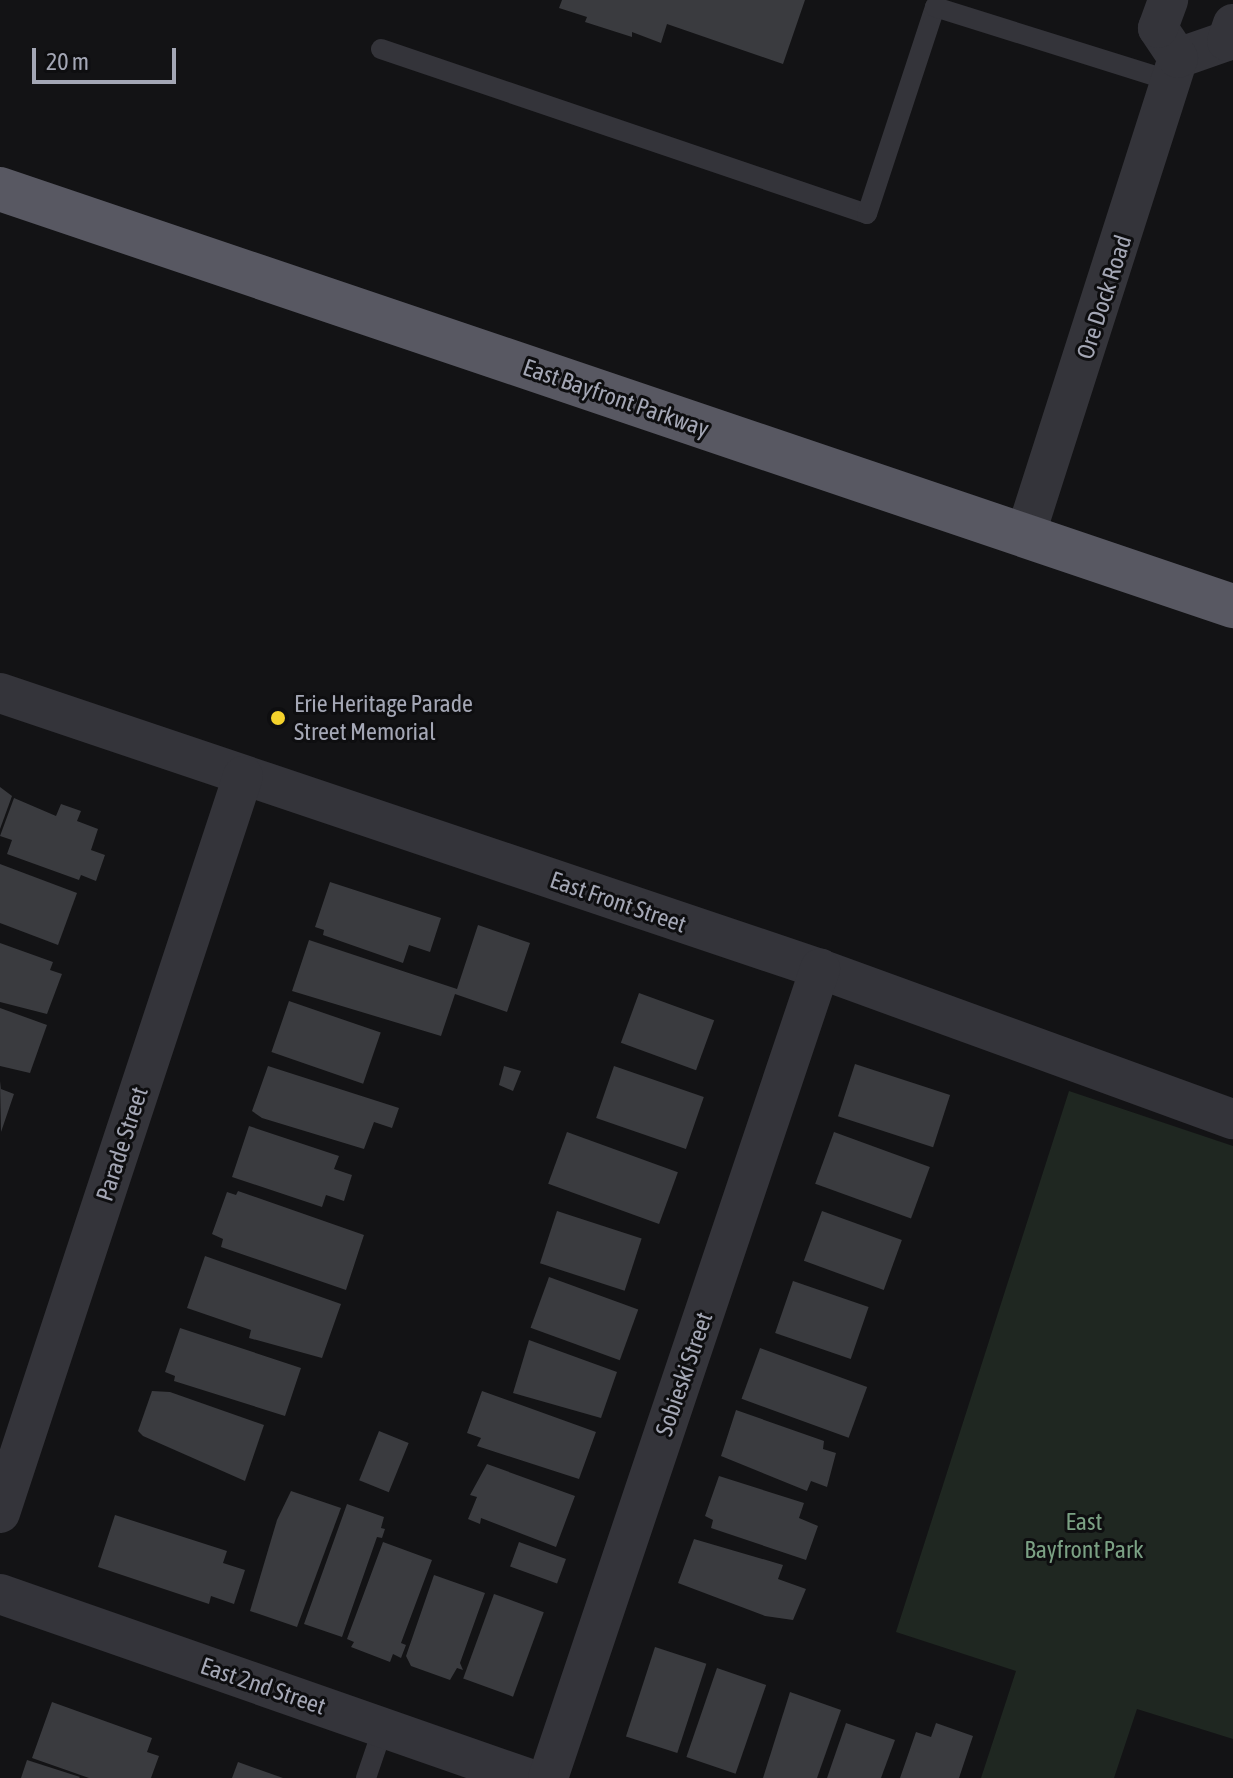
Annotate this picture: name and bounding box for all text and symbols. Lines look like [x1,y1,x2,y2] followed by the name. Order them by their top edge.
[36,32,180,82] scale bar
[46,48,89,75] text: 20 m
[1070,231,1138,363] street label: Ore Dock Road
[519,353,713,443] street label: East Bayfront Parkway
[294,690,473,746] place label: Erie Heritage Parade Street Memorial
[269,709,287,727] marker: Erie Heritage Parade Street Memorial
[546,865,690,939] street label: East Front Street
[90,1083,154,1205] street label: Parade Street
[649,1308,719,1440] street label: Sobieski Street
[1024,1508,1144,1564] park label: East Bayfront Park
[197,1651,329,1721] street label: East 2nd Street

